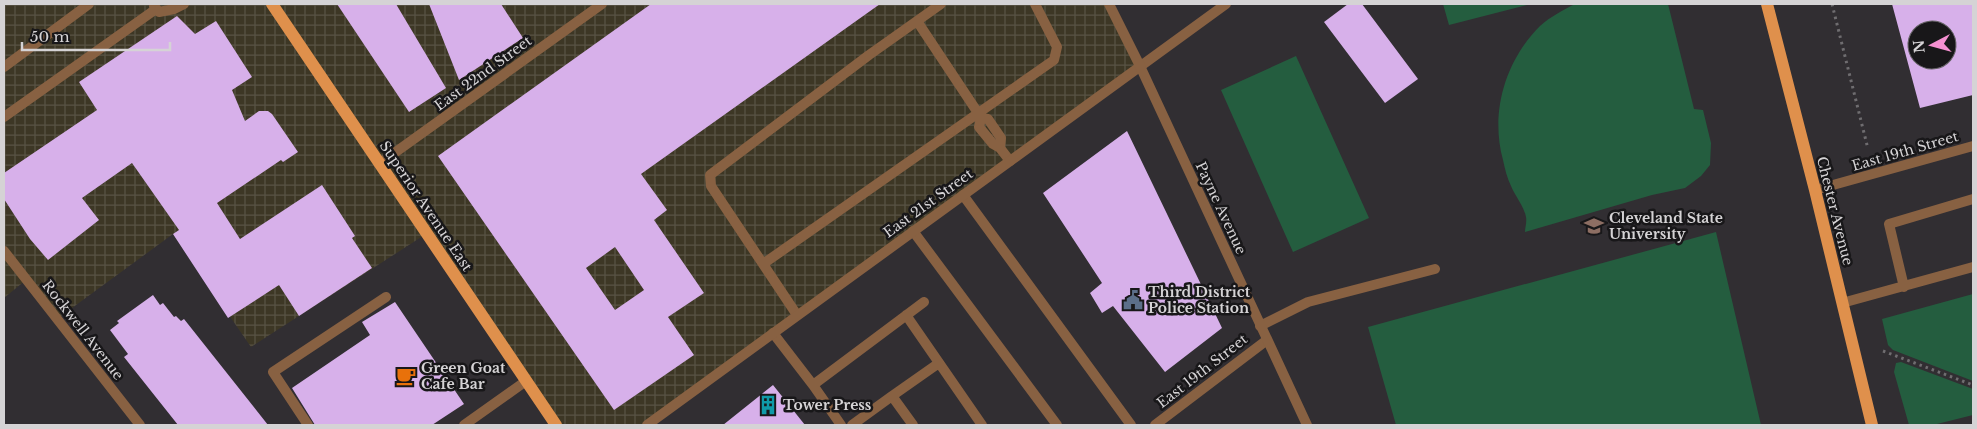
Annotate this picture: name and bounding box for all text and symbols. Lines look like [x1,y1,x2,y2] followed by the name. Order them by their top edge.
[22,20,170,52] scale bar
[1907,20,1957,70] north arrow
[30,27,70,46] text: 50 m
[431,31,536,114] street label: East 22nd Street
[1909,39,1929,54] text: N
[1850,127,1961,175] street label: East 19th Street
[376,137,477,275] street label: Superior Avenue East
[1813,155,1857,267] street label: Chester Avenue
[1192,159,1250,257] street label: Payne Avenue
[880,164,977,242] street label: East 21st Street
[1609,209,1723,243] place label: Cleveland State University
[1583,215,1605,237] school or university icon: Cleveland State University
[38,276,128,384] street label: Rockwell Avenue
[1148,283,1251,317] place label: Third District Police Station
[1122,289,1144,311] public building icon: Third District Police Station
[1153,330,1251,412] street label: East 19th Street
[421,359,506,393] place label: Green Goat Cafe Bar
[395,365,417,387] cafe icon: Green Goat Cafe Bar
[757,394,779,416] building icon: Tower Press
[783,396,872,414] place label: Tower Press

